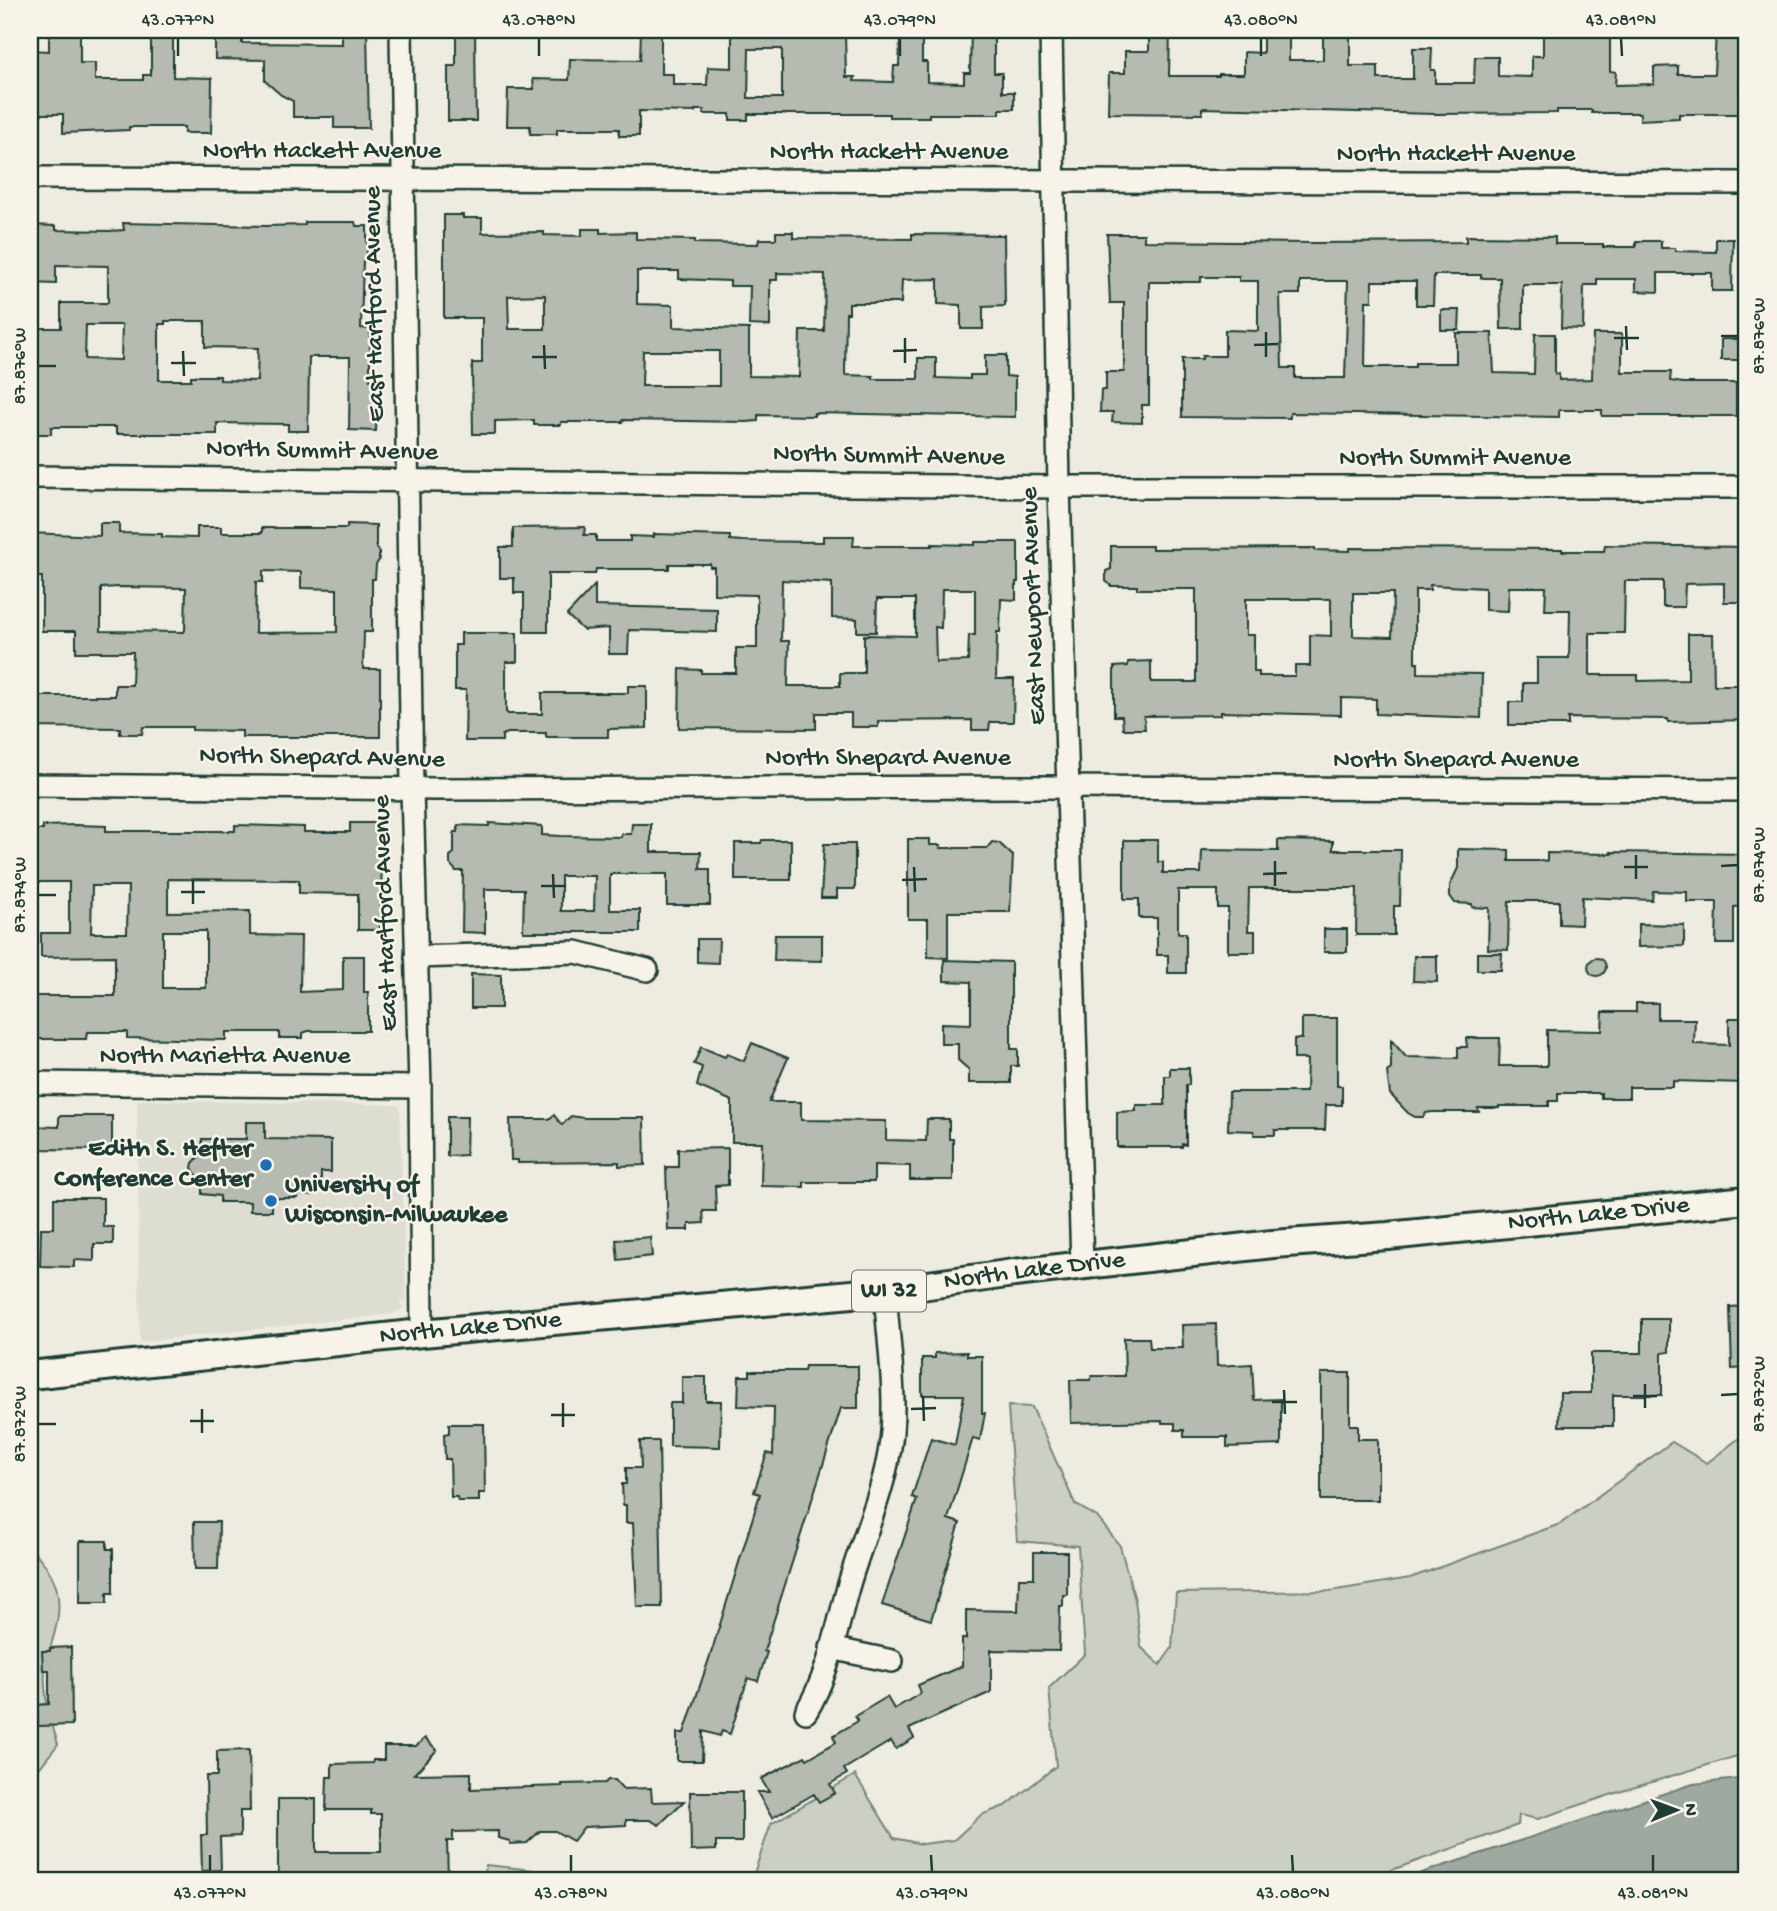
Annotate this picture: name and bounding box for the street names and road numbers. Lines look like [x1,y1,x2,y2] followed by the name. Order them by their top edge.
[202,137,442,168] street label: North Hackett Avenue
[769,138,1009,169] street label: North Hackett Avenue
[1336,140,1576,171] street label: North Hackett Avenue
[358,185,394,422] street label: East Hartford Avenue
[206,434,439,470] street label: North Summit Avenue
[773,439,1006,475] street label: North Summit Avenue
[1339,444,1572,475] street label: North Summit Avenue
[1015,486,1055,725] street label: East Newport Avenue
[199,741,446,777] street label: North Shepard Avenue
[765,744,1012,775] street label: North Shepard Avenue
[1333,746,1580,777] street label: North Shepard Avenue
[367,794,407,1032] street label: East Hartford Avenue
[99,1042,351,1073] street label: North Marietta Avenue
[1506,1190,1691,1239] street label: North Lake Drive
[942,1245,1127,1298] street label: North Lake Drive
[852,1270,926,1311] road number: WI 32
[378,1305,563,1353] street label: North Lake Drive

